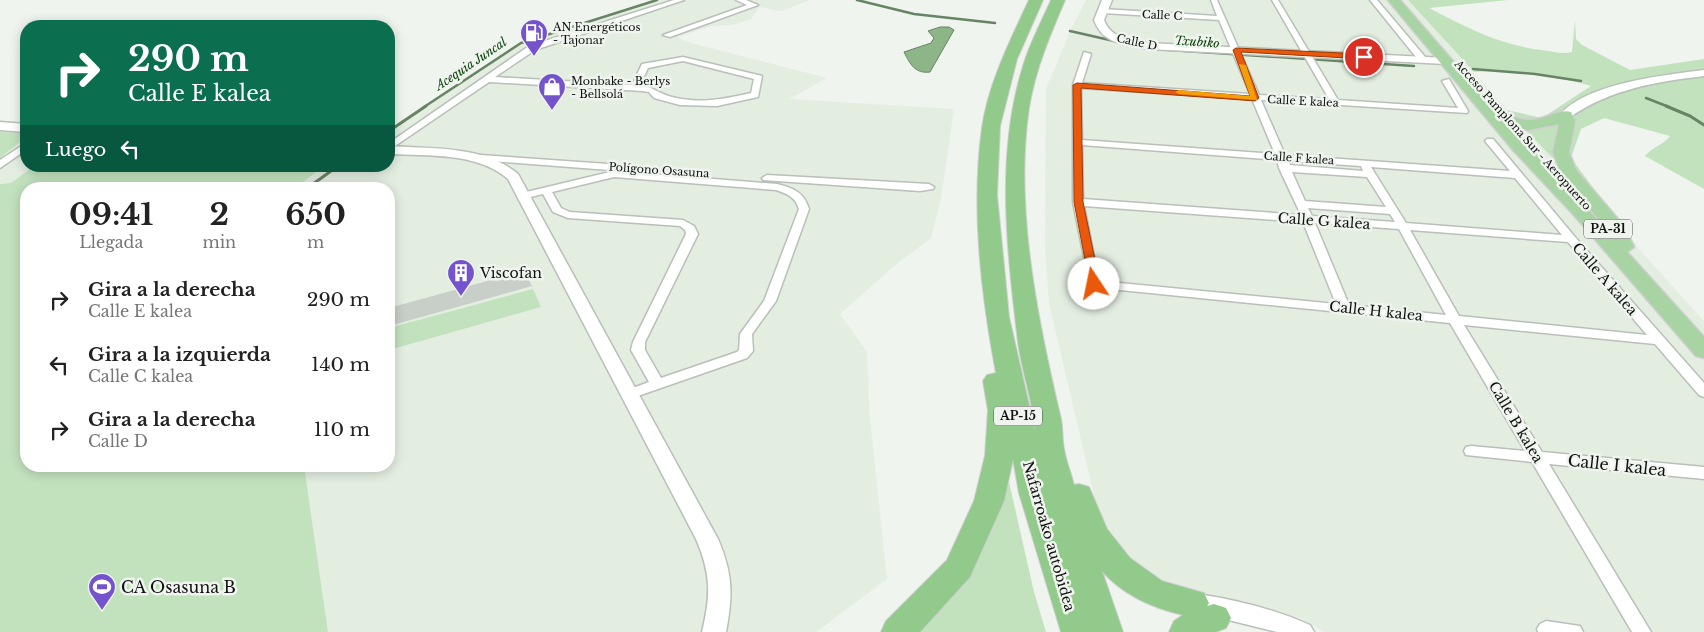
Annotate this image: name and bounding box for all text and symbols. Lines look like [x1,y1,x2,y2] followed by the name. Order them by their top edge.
[1141,7,1183,23] street label: Calle C
[519,18,549,57] fuel station icon: AN Energéticos - Tajonar
[552,20,641,47] place label: AN Energéticos - Tajonar
[1115,31,1159,53] street label: Calle D
[1174,32,1220,51] water label: Txubiko
[430,34,510,94] water label: Acequia Juncal
[1343,36,1385,78] pin
[128,37,249,80] text: 290 m
[45,40,110,105] icon: right
[1350,43,1378,71] icon: arrive
[1451,56,1594,213] street label: Acceso Pamplona Sur - Aeropuerto
[537,72,567,111] shop icon: Monbake - Berlys - Bellsolá
[571,74,670,101] place label: Monbake - Berlys - Bellsolá
[128,80,271,107] text: Calle E kalea
[1267,92,1340,110] street label: Calle E kalea
[116,135,144,163] icon: left
[45,138,106,161] text: Luego
[1263,149,1336,168] street label: Calle F kalea
[608,159,711,181] street label: Polígono Osasuna
[69,196,153,233] text: 09:41
[210,196,229,233] text: 2
[285,196,346,233] text: 650
[1277,209,1371,233] street label: Calle G kalea
[1584,220,1632,238] road number: PA-31
[79,232,143,252] text: Llegada
[202,232,236,252] text: min
[307,232,324,252] text: m
[1569,239,1642,319] street label: Calle A kalea
[1067,257,1119,309] position arrow
[446,258,476,297] building icon: Viscofan
[479,264,542,282] place label: Viscofan
[88,278,256,301] text: Gira a la derecha
[45,286,73,314] icon: right
[307,288,370,311] text: 290 m
[1328,297,1424,325] street label: Calle H kalea
[88,301,192,321] text: Calle E kalea
[88,343,271,366] text: Gira a la izquierda
[45,351,73,379] icon: left
[311,353,370,376] text: 140 m
[88,366,193,386] text: Calle C kalea
[1485,378,1547,466] street label: Calle B kalea
[994,406,1042,426] road number: AP-15
[88,408,256,431] text: Gira a la derecha
[45,416,73,444] icon: right
[314,418,370,441] text: 110 m
[88,431,148,451] text: Calle D
[1567,450,1667,480] street label: Calle I kalea
[1019,459,1079,613] street label: Nafarroako autobidea
[87,572,117,611] sports icon: CA Osasuna B
[121,577,236,597] place label: CA Osasuna B

